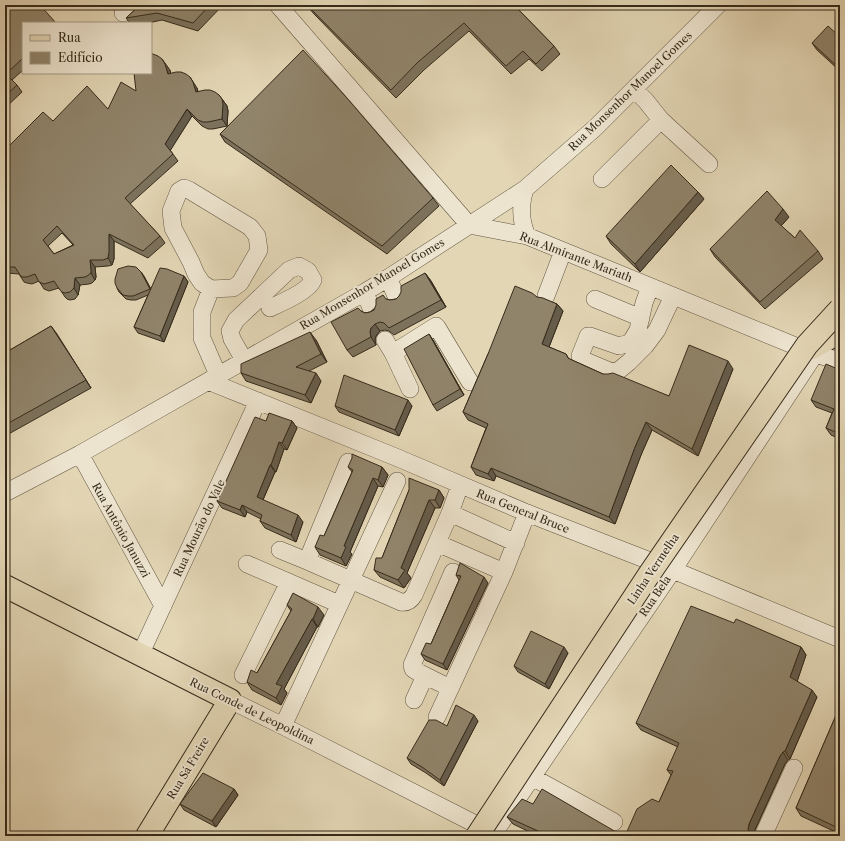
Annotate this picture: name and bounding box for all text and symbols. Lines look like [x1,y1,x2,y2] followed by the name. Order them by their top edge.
[22,22,152,74] legend
[565,28,695,154] street label: Rua Monsenhor Manoel Gomes
[58,30,81,45] text: Rua
[58,50,103,65] text: Edifício
[518,229,634,285] street label: Rua Almirante Mariath
[297,235,447,333] street label: Rua Monsenhor Manoel Gomes
[170,477,228,579] street label: Rua Mourão do Vale
[89,480,153,581] street label: Rua Antônio Januzzi
[474,486,572,536] street label: Rua General Bruce
[624,531,682,607] street label: Linha Vermelha
[636,573,674,619] street label: Rua Bela
[187,675,317,747] street label: Rua Conde de Leopoldina
[164,734,212,802] street label: Rua Sá Freire

